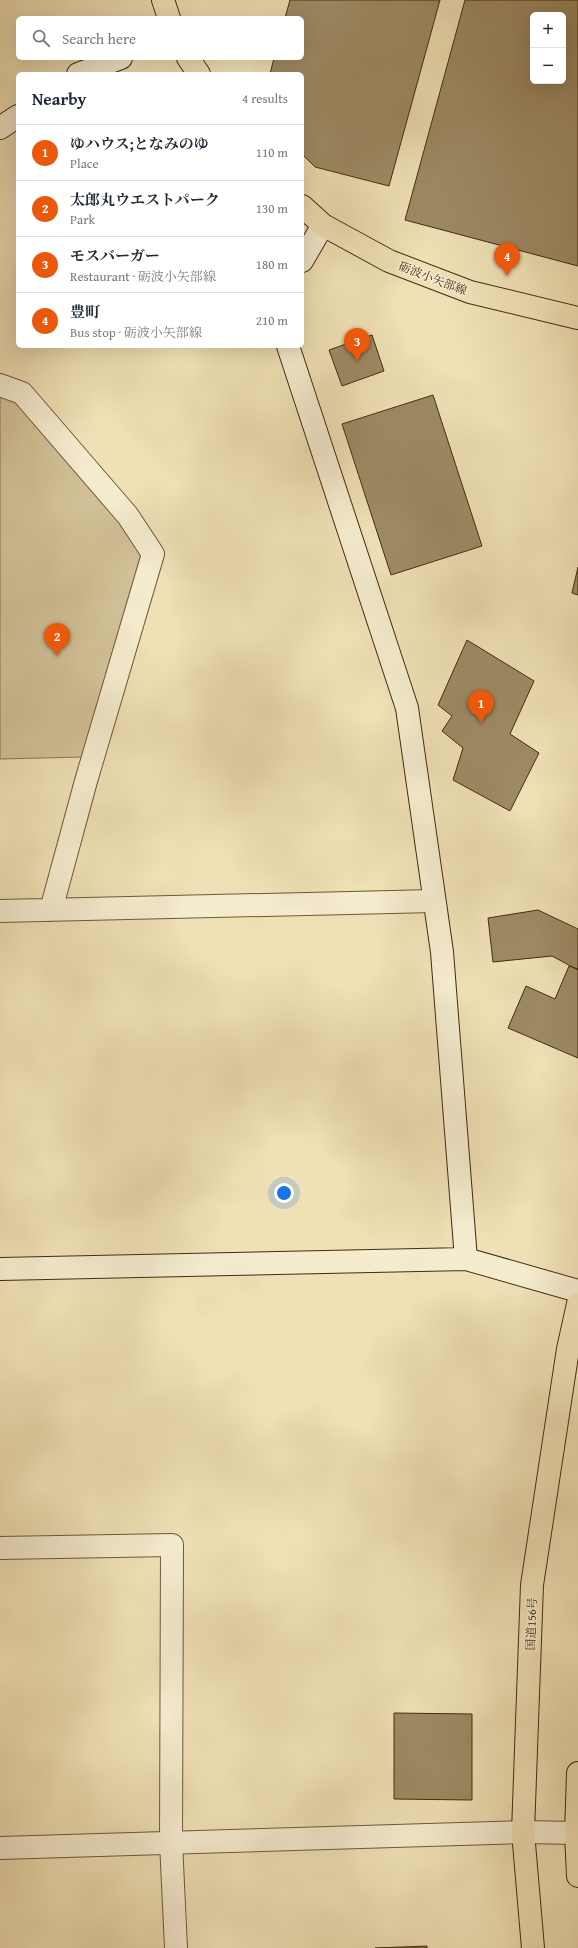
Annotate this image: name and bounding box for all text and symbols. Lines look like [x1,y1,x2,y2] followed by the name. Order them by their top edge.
[530,12,566,84] map controls
[530,12,566,48] button: +
[16,16,304,60] search box
[30,27,52,49] icon: search
[62,28,136,49] text: Search here
[530,48,566,84] button: −
[32,86,86,111] text: Nearby
[242,89,288,108] text: 4 results
[70,133,209,154] text: ゆハウス;となみのゆ
[42,143,48,162] text: 1
[256,143,288,162] text: 110 m
[70,154,99,173] text: Place
[70,189,220,210] text: 太郎丸ウエストパーク
[42,199,48,218] text: 2
[256,199,288,218] text: 130 m
[70,210,95,229] text: Park
[494,243,520,276] pin: 4
[70,245,160,266] text: モスバーガー
[42,255,48,274] text: 3
[256,255,288,274] text: 180 m
[396,257,470,299] street label: 砺波小矢部線
[70,267,216,286] text: Restaurant · 砺波小矢部線
[70,301,100,322] text: 豊町
[42,311,48,330] text: 4
[256,311,288,330] text: 210 m
[70,323,202,342] text: Bus stop · 砺波小矢部線
[344,328,370,361] pin: 3
[44,623,70,656] pin: 2
[468,690,494,723] pin: 1
[274,1183,294,1203] your location
[522,1597,540,1651] street label: 国道156号

